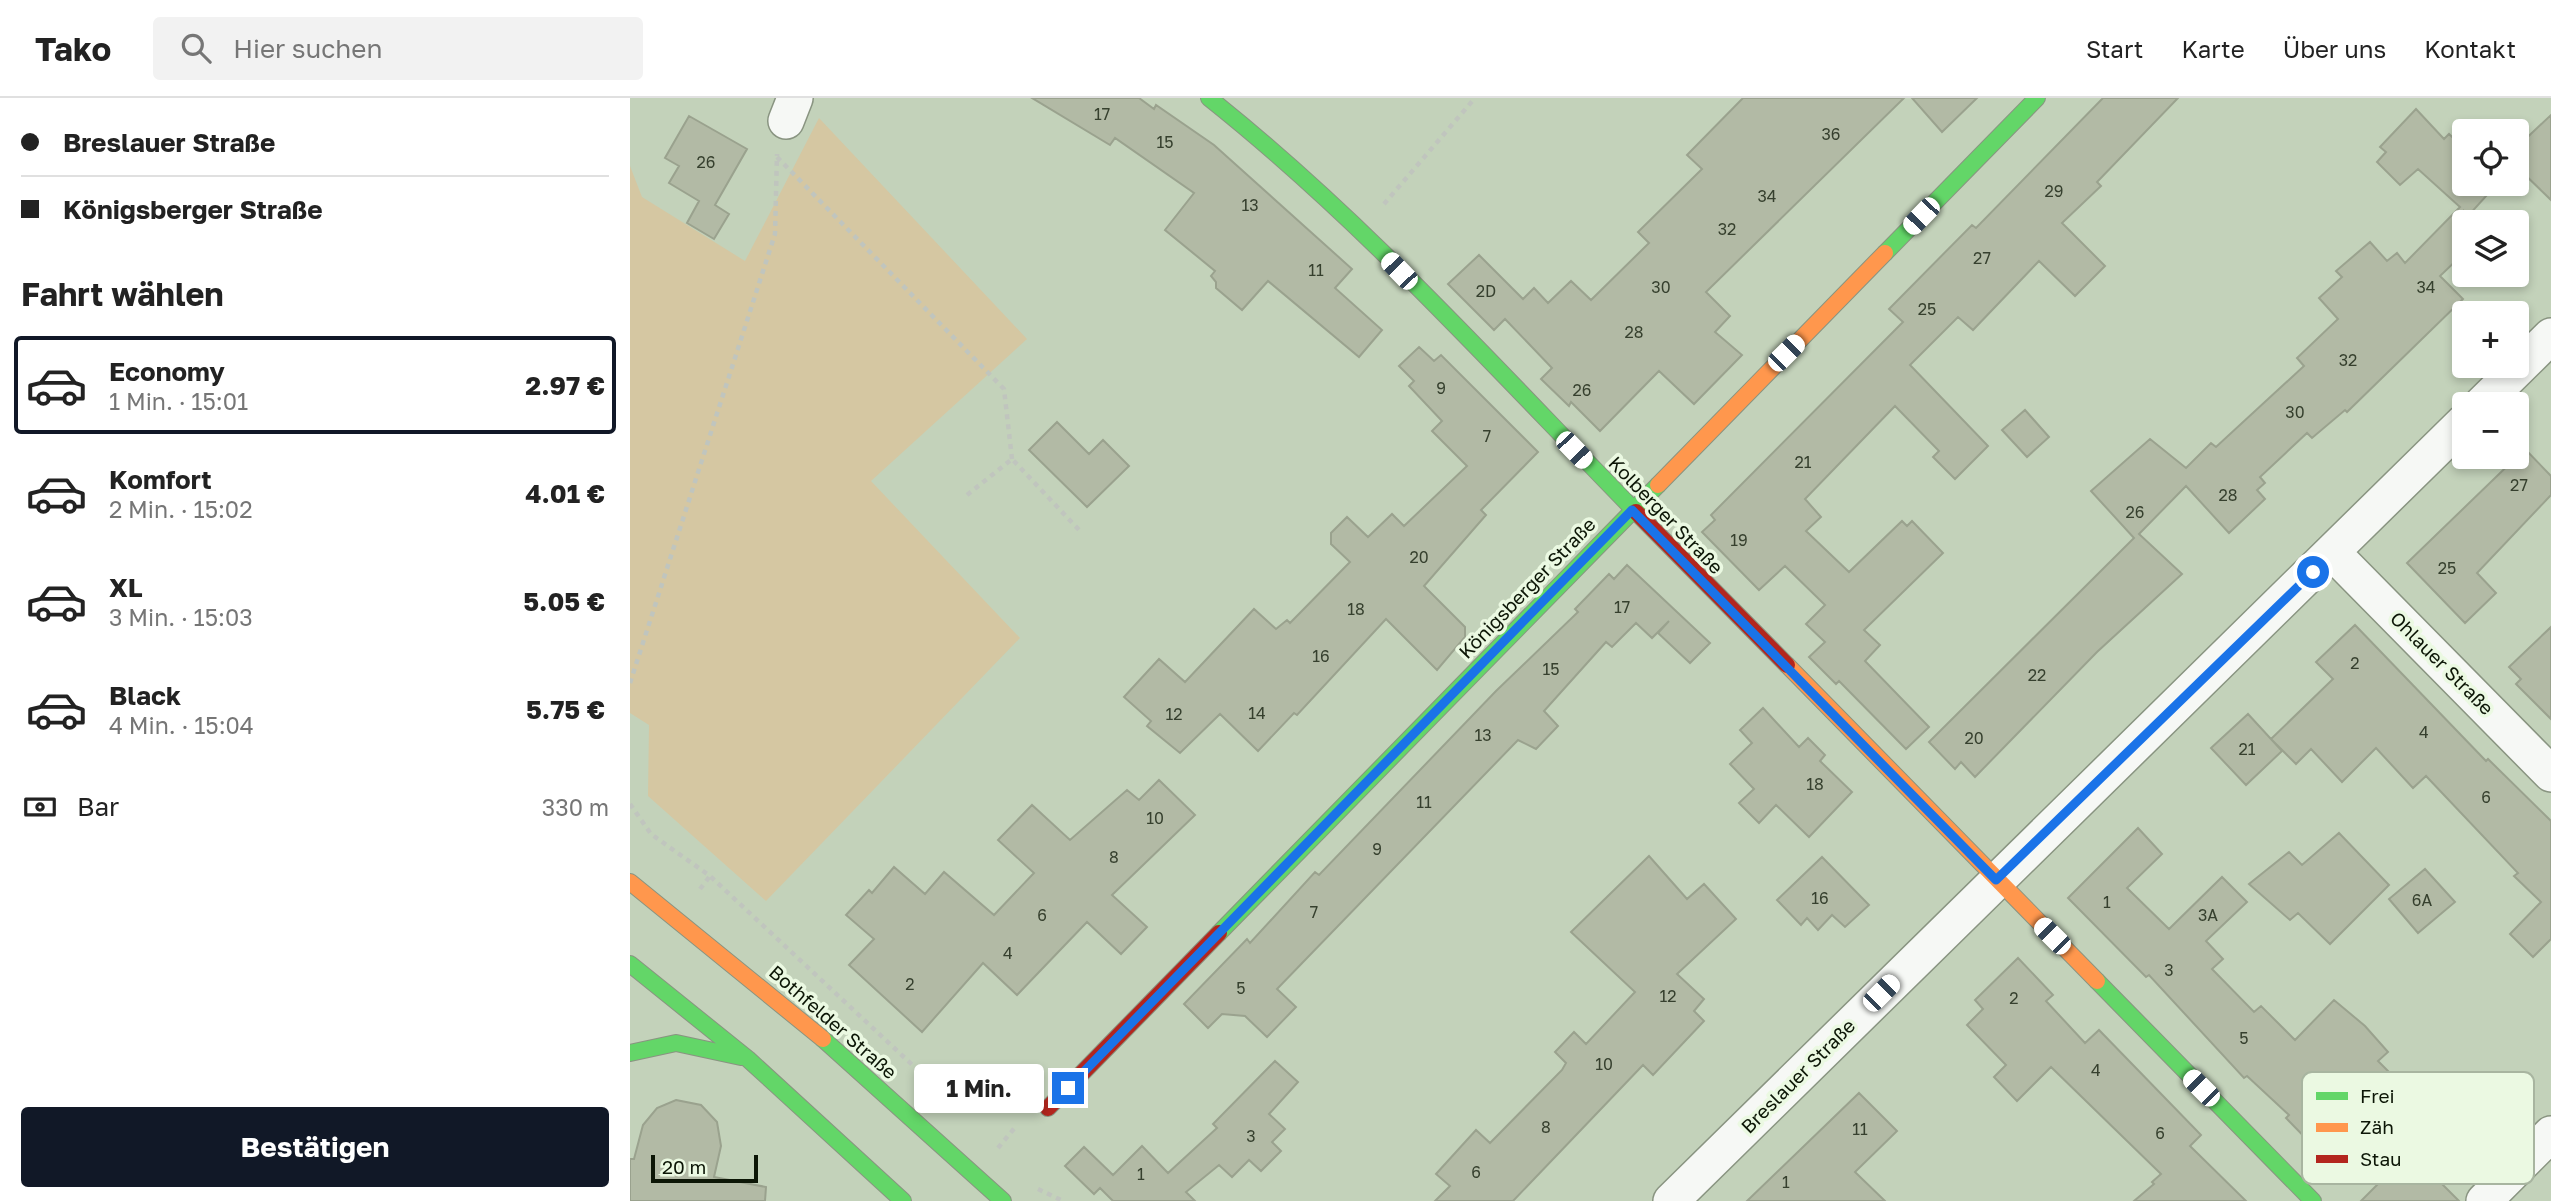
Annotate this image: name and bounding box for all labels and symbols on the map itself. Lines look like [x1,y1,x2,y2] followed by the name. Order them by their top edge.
[1094,104,1110,124] house number: 17
[1821,124,1841,144] house number: 36
[1156,132,1174,152] house number: 15
[697,152,715,172] house number: 26
[2045,181,2063,201] house number: 29
[1757,186,1777,206] house number: 34
[1899,194,1944,238] car
[1241,195,1259,215] house number: 13
[1718,219,1736,239] house number: 32
[1973,248,1991,268] house number: 27
[1377,249,1422,293] car
[1308,260,1324,280] house number: 11
[1651,277,1671,297] house number: 30
[2416,277,2436,297] house number: 34
[1476,281,1496,301] house number: 2D
[1918,299,1936,319] house number: 25
[1624,322,1644,342] house number: 28
[1764,331,1809,375] car
[2339,350,2357,370] house number: 32
[1436,378,1446,398] house number: 9
[1573,380,1591,400] house number: 26
[2285,402,2305,422] house number: 30
[1483,426,1491,446] house number: 7
[1552,428,1597,472] car
[1604,451,1728,578] street label: Kolberger Straße
[1794,452,1812,472] house number: 21
[2510,475,2528,495] house number: 27
[2218,485,2238,505] house number: 28
[2126,502,2144,522] house number: 26
[1453,512,1600,663] street label: Königsberger Straße
[1730,530,1748,550] house number: 19
[1409,547,1429,567] house number: 20
[2297,556,2329,588] route start
[2438,558,2456,578] house number: 25
[1614,597,1630,617] house number: 17
[1347,599,1365,619] house number: 18
[2386,606,2499,719] street label: Ohlauer Straße
[1312,646,1330,666] house number: 16
[2350,653,2360,673] house number: 2
[1542,659,1560,679] house number: 15
[2028,665,2046,685] house number: 22
[1248,703,1266,723] house number: 14
[1165,704,1183,724] house number: 12
[2419,722,2429,742] house number: 4
[1474,725,1492,745] house number: 13
[1964,728,1984,748] house number: 20
[2238,739,2256,759] house number: 21
[1806,774,1824,794] house number: 18
[2481,787,2491,807] house number: 6
[1416,792,1432,812] house number: 11
[1146,808,1164,828] house number: 10
[1372,839,1382,859] house number: 9
[1109,847,1119,867] house number: 8
[1811,888,1829,908] house number: 16
[2412,890,2432,910] house number: 6A
[2103,892,2111,912] house number: 1
[1310,902,1318,922] house number: 7
[1037,905,1047,925] house number: 6
[2198,905,2218,925] house number: 3A
[2030,914,2075,958] car
[1003,943,1013,963] house number: 4
[765,960,902,1083] street label: Bothfelder Straße
[2164,960,2174,980] house number: 3
[1859,971,1904,1015] car
[905,974,915,994] house number: 2
[1236,978,1246,998] house number: 5
[1659,986,1677,1006] house number: 12
[2009,988,2019,1008] house number: 2
[1736,1014,1859,1137] street label: Breslauer Straße
[2239,1028,2249,1048] house number: 5
[1595,1054,1613,1074] house number: 10
[2091,1060,2101,1080] house number: 4
[914,1063,1044,1112] callout: 1 Min.
[2179,1066,2224,1110] car
[1052,1072,1084,1104] route end
[2302,1072,2534,1184] legend
[2360,1084,2395,1107] text: Frei
[2360,1115,2394,1138] text: Zäh
[1541,1117,1551,1137] house number: 8
[1852,1119,1868,1139] house number: 11
[2155,1123,2165,1143] house number: 6
[1246,1126,1256,1146] house number: 3
[2360,1147,2402,1170] text: Stau
[651,1152,758,1184] scale bar
[1471,1162,1481,1182] house number: 6
[1137,1164,1145,1184] house number: 1
[1782,1172,1790,1192] house number: 1

